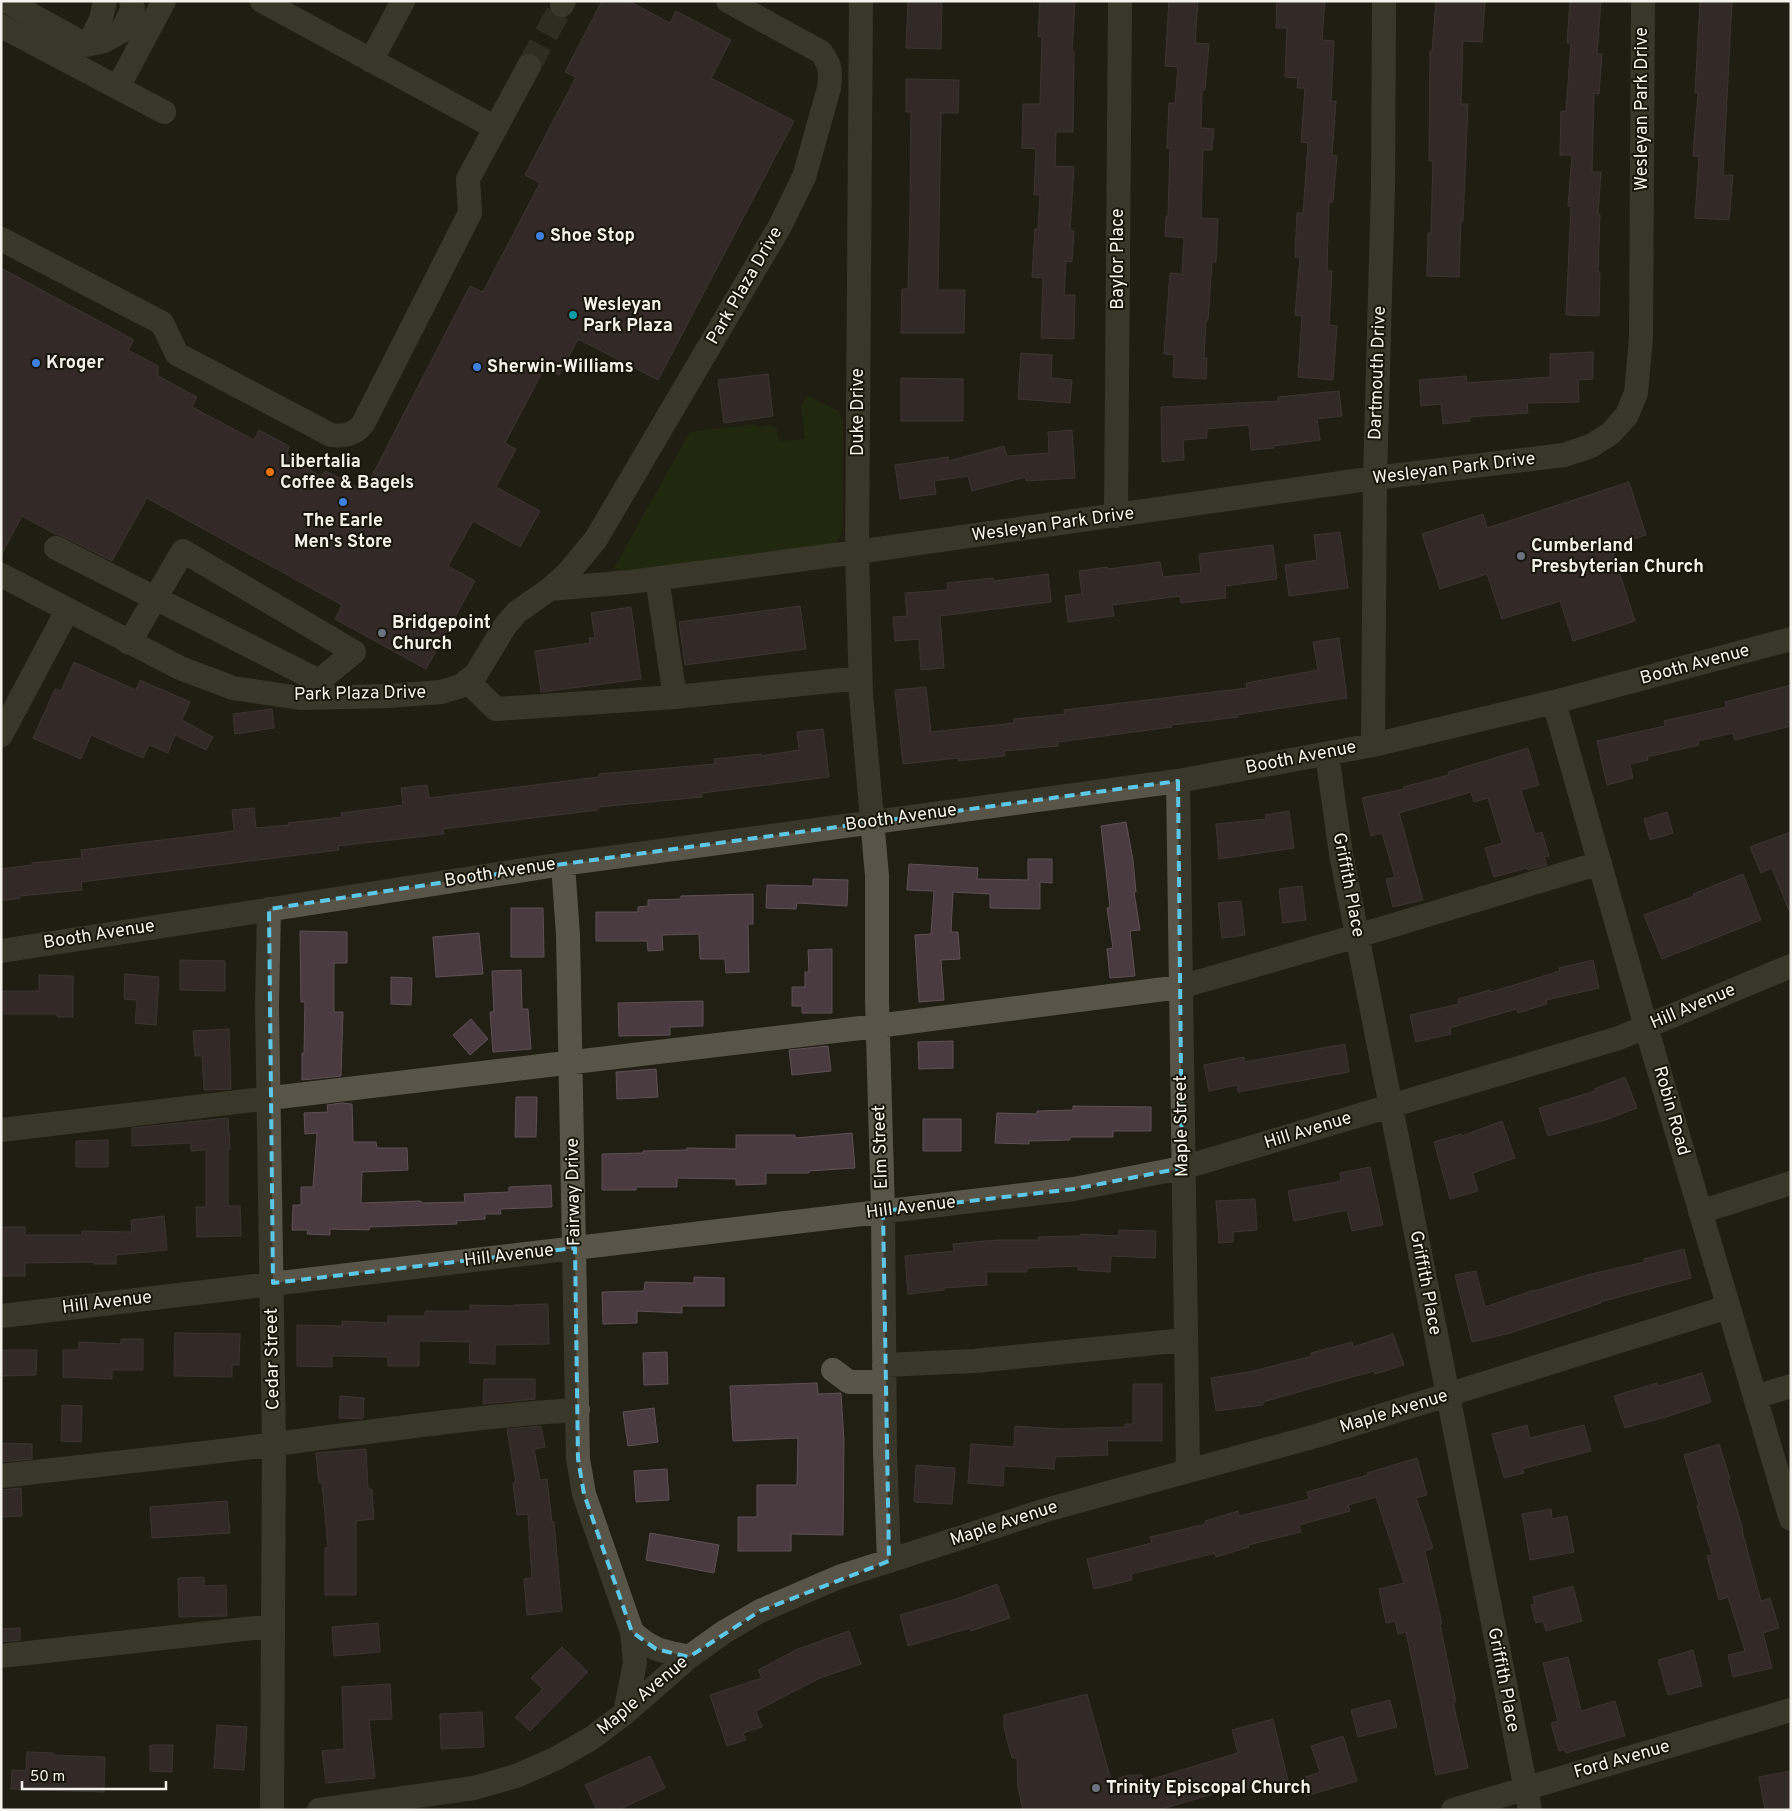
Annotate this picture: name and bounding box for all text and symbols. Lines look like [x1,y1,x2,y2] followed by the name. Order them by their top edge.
[1631,27,1654,191] street label: Wesleyan Park Drive
[1107,208,1130,310] street label: Baylor Place
[702,223,788,349] street label: Park Plaza Drive
[550,225,635,248] place label: Shoe Stop
[534,230,546,242] marker: Shoe Stop
[583,294,673,338] place label: Wesleyan Park Plaza
[1364,306,1392,440] street label: Dartmouth Drive
[567,309,579,321] marker: Wesleyan Park Plaza
[46,352,104,375] place label: Kroger
[487,356,634,379] place label: Sherwin-Williams
[30,357,42,369] marker: Kroger
[471,361,483,373] marker: Sherwin-Williams
[847,368,870,456] street label: Duke Drive
[1371,448,1537,490] street label: Wesleyan Park Drive
[280,451,414,495] place label: Libertalia Coffee & Bagels
[264,466,276,478] marker: Libertalia Coffee & Bagels
[337,496,349,508] marker: The Earle Men's Store
[970,502,1136,548] street label: Wesleyan Park Drive
[294,510,392,554] place label: The Earle Men's Store
[1531,535,1704,579] place label: Cumberland Presbyterian Church
[1515,550,1527,562] marker: Cumberland Presbyterian Church
[392,612,491,656] place label: Bridgepoint Church
[376,627,388,639] marker: Bridgepoint Church
[1638,639,1752,691] street label: Booth Avenue
[294,681,426,707] street label: Park Plaza Drive
[1244,736,1358,780] street label: Booth Avenue
[844,799,958,837] street label: Booth Avenue
[1327,831,1369,939] street label: Griffith Place
[443,853,557,893] street label: Booth Avenue
[42,915,156,955] street label: Booth Avenue
[1647,979,1739,1035] street label: Hill Avenue
[1647,1063,1695,1159] street label: Robin Road
[1170,1075,1194,1177] street label: Maple Street
[868,1104,894,1190] street label: Elm Street
[1261,1107,1355,1155] street label: Hill Avenue
[562,1138,586,1246] street label: Fairway Drive
[865,1191,957,1225] street label: Hill Avenue
[1404,1229,1446,1337] street label: Griffith Place
[463,1239,555,1273] street label: Hill Avenue
[61,1286,153,1320] street label: Hill Avenue
[261,1308,285,1410] street label: Cedar Street
[1337,1385,1451,1439] street label: Maple Avenue
[947,1496,1061,1552] street label: Maple Avenue
[1482,1626,1524,1734] street label: Griffith Place
[593,1651,693,1741] street label: Maple Avenue
[1571,1735,1673,1785] street label: Ford Avenue
[22,1758,166,1790] scale bar
[30,1768,65,1787] text: 50 m
[1106,1777,1311,1800] place label: Trinity Episcopal Church
[1090,1782,1102,1794] marker: Trinity Episcopal Church

